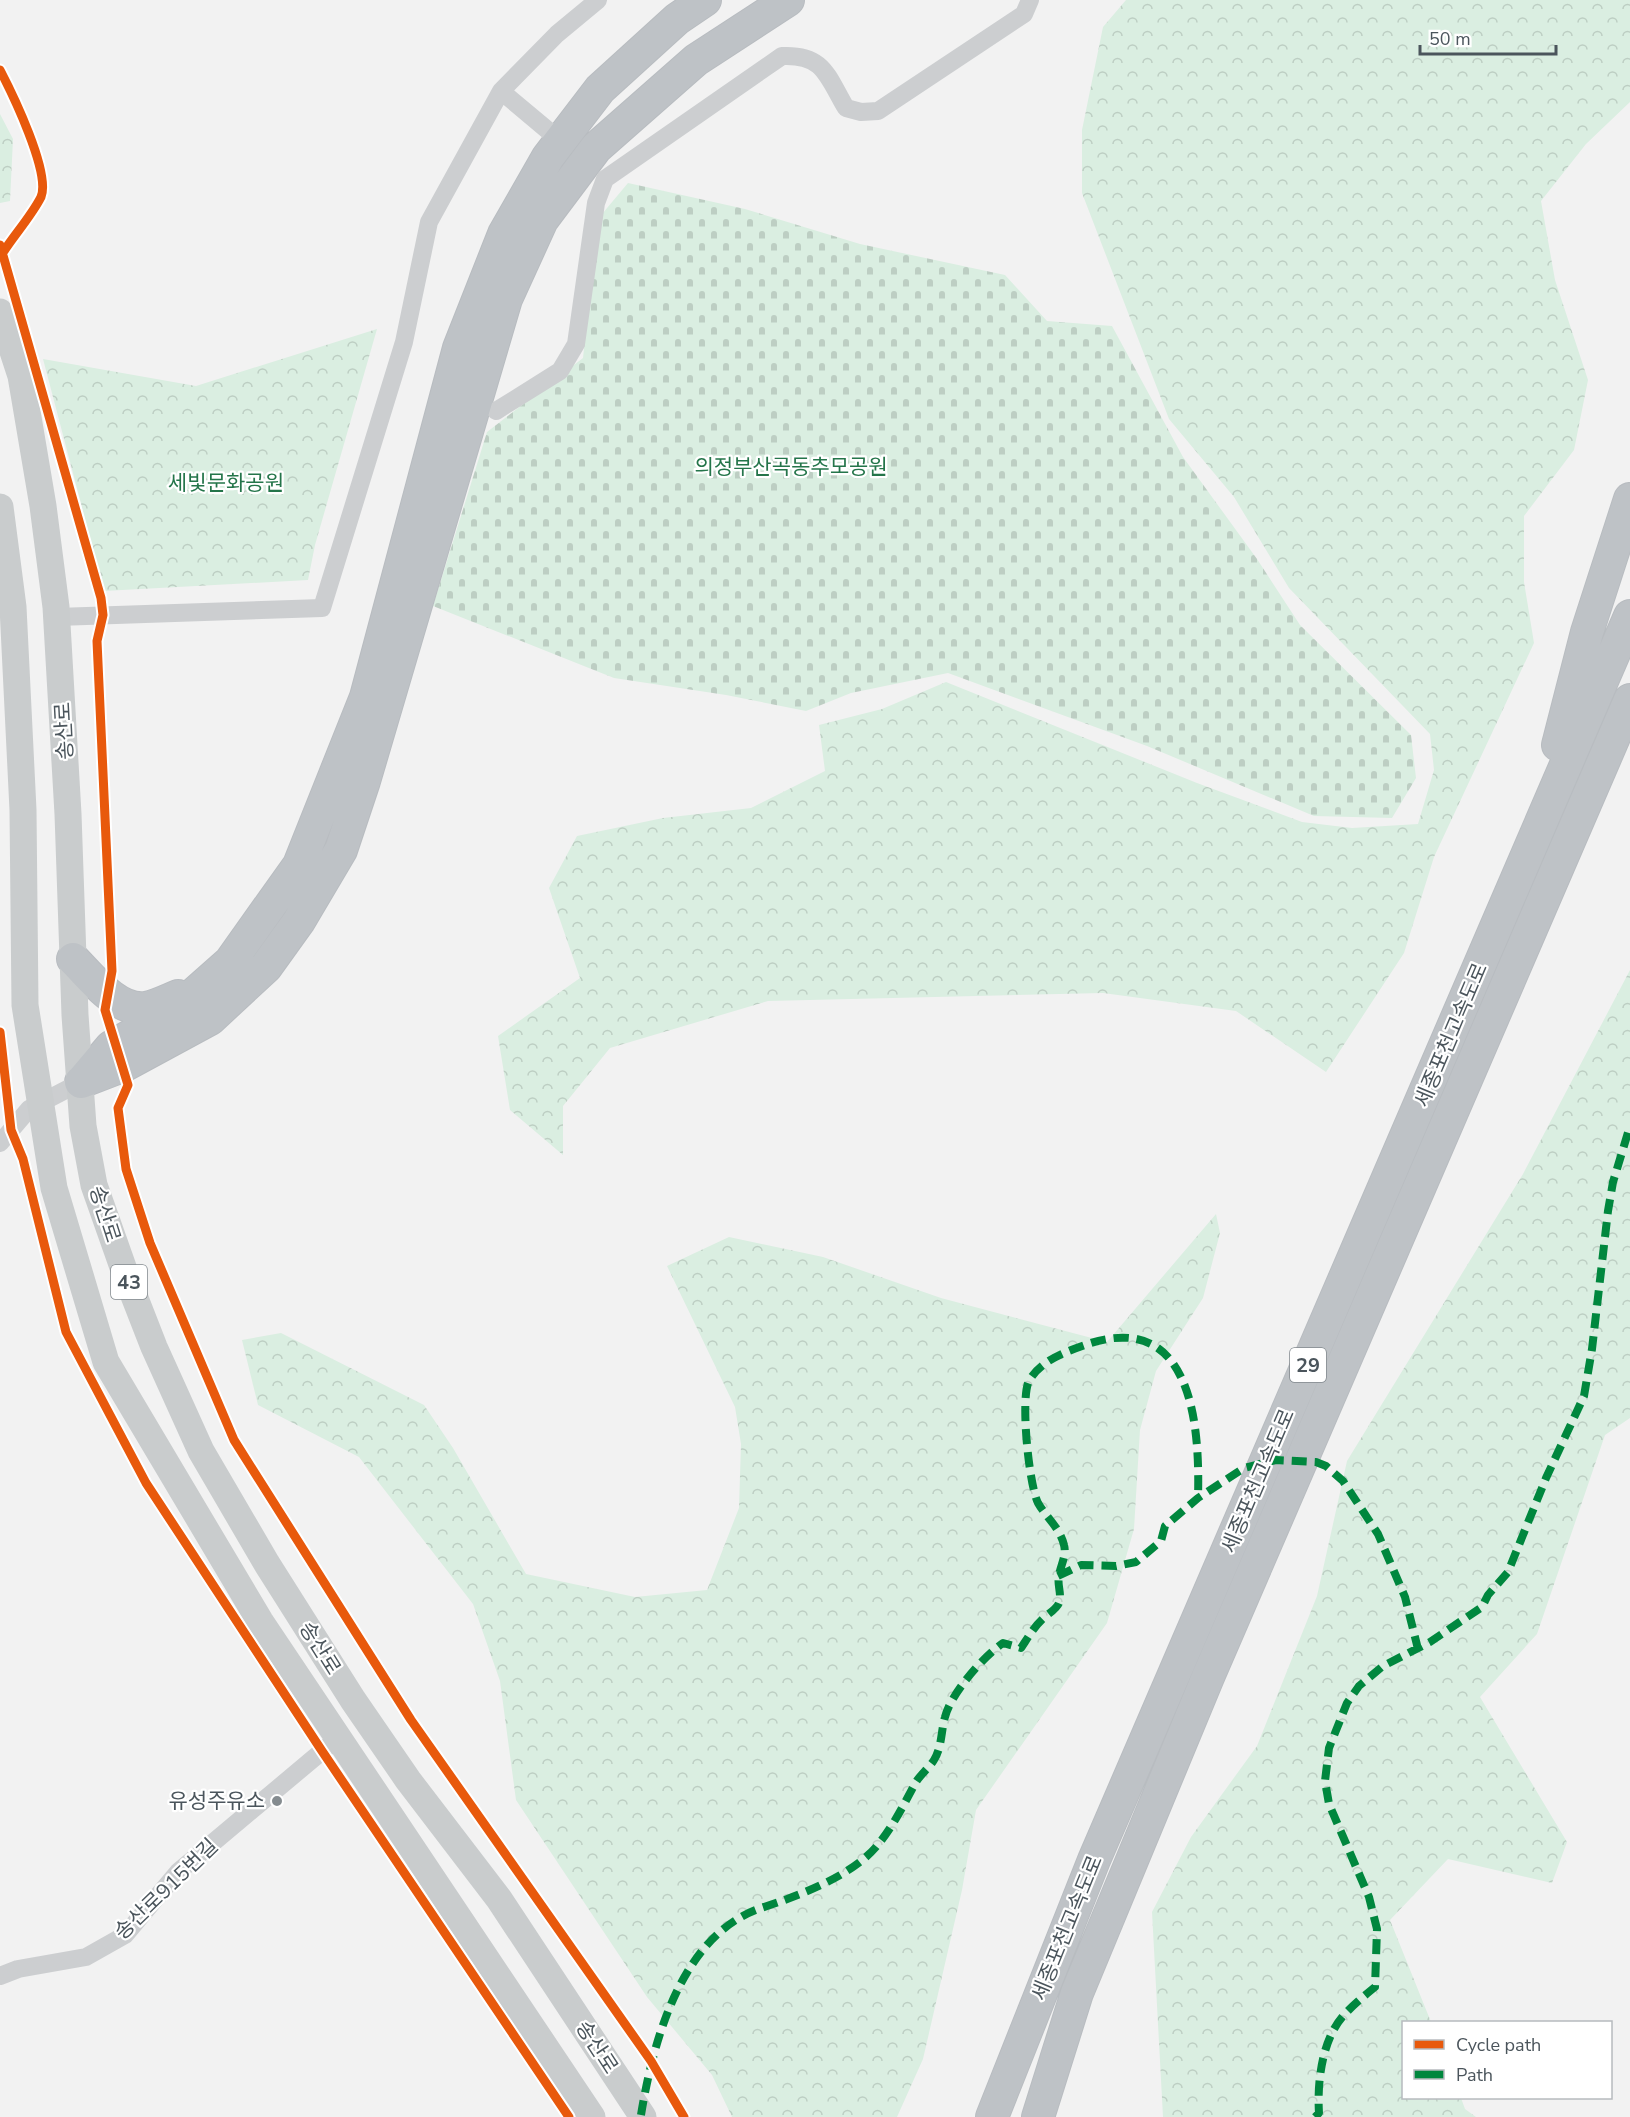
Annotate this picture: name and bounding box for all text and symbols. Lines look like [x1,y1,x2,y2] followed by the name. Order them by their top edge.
[1420,18,1556,56] scale bar
[1429,27,1471,51] text: 50 m
[694,453,888,481] park label: 의정부산곡동추모공원
[168,469,284,497] park label: 세빛문화공원
[49,701,79,761] street label: 송산로
[1408,958,1494,1112] street label: 세종포천고속도로
[83,1182,127,1246] street label: 송산로
[111,1265,147,1299] road number: 43
[1290,1348,1326,1382] road number: 29
[1215,1404,1301,1558] street label: 세종포천고속도로
[293,1616,347,1680] street label: 송산로
[168,1787,265,1815] place label: 유성주유소
[270,1794,284,1808] marker: 유성주유소
[108,1832,224,1946] street label: 송산로915번길
[1025,1851,1109,2005] street label: 세종포천고속도로
[569,2015,625,2079] street label: 송산로
[1402,2021,1612,2099] legend
[1456,2033,1541,2057] text: Cycle path
[1456,2063,1493,2087] text: Path

